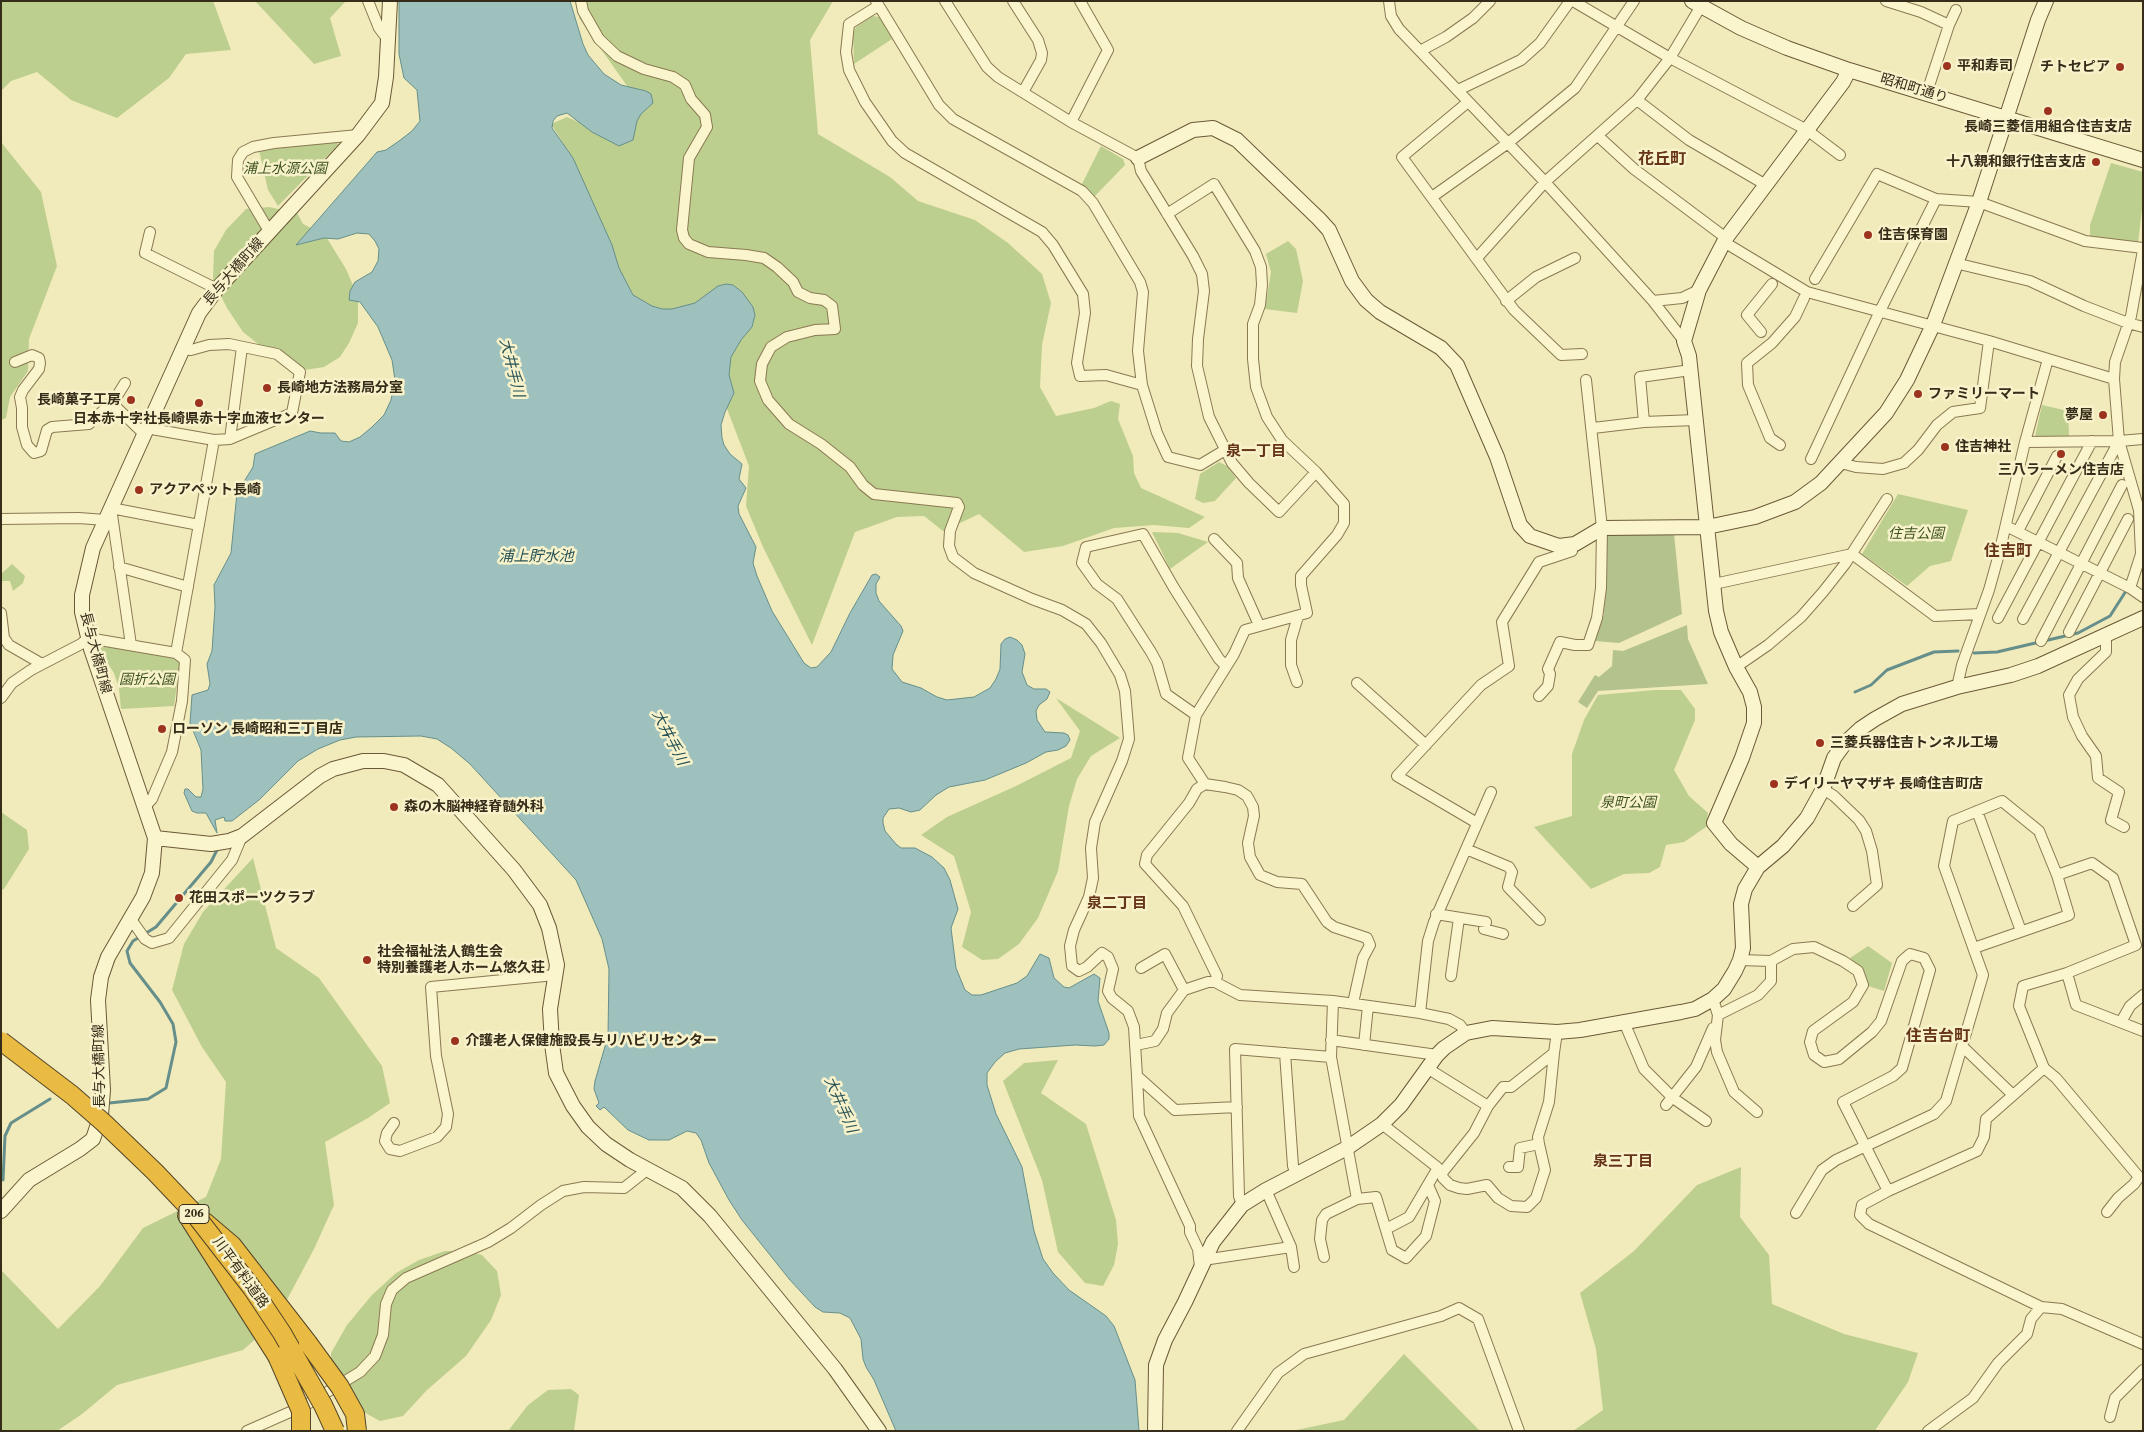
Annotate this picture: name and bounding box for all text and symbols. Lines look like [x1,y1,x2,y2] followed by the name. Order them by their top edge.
[1957,58,2013,74] place label: 平和寿司
[2040,59,2110,75] place label: チトセピア
[1941,60,1953,72] marker: 平和寿司
[2114,61,2126,73] marker: チトセピア
[1878,71,1950,107] street label: 昭和町通り
[2042,105,2054,117] marker: 長崎三菱信用組合住吉支店
[1964,119,2132,135] place label: 長崎三菱信用組合住吉支店
[1638,150,1686,170] district label: 花丘町
[1946,154,2086,170] place label: 十八親和銀行住吉支店
[2090,156,2102,168] marker: 十八親和銀行住吉支店
[243,161,327,177] park label: 浦上水源公園
[1878,227,1948,243] place label: 住吉保育園
[1862,229,1874,241] marker: 住吉保育園
[200,235,268,309] street label: 長与大橋町線
[495,337,527,399] water label: 大井手川
[277,380,403,396] place label: 長崎地方法務局分室
[261,382,273,394] marker: 長崎地方法務局分室
[1928,386,2040,402] place label: ファミリーマート
[1912,388,1924,400] marker: ファミリーマート
[37,392,121,408] place label: 長崎菓子工房
[125,394,137,406] marker: 長崎菓子工房
[193,397,205,409] marker: 日本赤十字社長崎県赤十字血液センター
[2065,407,2093,423] place label: 夢屋
[2097,409,2109,421] marker: 夢屋
[73,411,325,427] place label: 日本赤十字社長崎県赤十字血液センター
[1955,439,2011,455] place label: 住吉神社
[1939,441,1951,453] marker: 住吉神社
[1226,443,1286,461] district label: 泉一丁目
[2055,448,2067,460] marker: 三八ラーメン住吉店
[1998,462,2124,478] place label: 三八ラーメン住吉店
[149,482,261,498] place label: アクアペット長崎
[133,484,145,496] marker: アクアペット長崎
[1888,526,1944,542] park label: 住吉公園
[1984,542,2032,562] district label: 住吉町
[499,548,573,566] water label: 浦上貯水池
[76,610,114,696] street label: 長与大橋町線
[119,672,175,688] park label: 園折公園
[647,707,691,769] water label: 大井手川
[172,721,343,737] place label: ローソン 長崎昭和三丁目店
[156,723,168,735] marker: ローソン 長崎昭和三丁目店
[1830,735,1998,751] place label: 三菱兵器住吉トンネル工場
[1814,737,1826,749] marker: 三菱兵器住吉トンネル工場
[1784,776,1983,792] place label: デイリーヤマザキ 長崎住吉町店
[1768,778,1780,790] marker: デイリーヤマザキ 長崎住吉町店
[1600,795,1656,811] park label: 泉町公園
[404,799,544,815] place label: 森の木脳神経脊髄外科
[388,801,400,813] marker: 森の木脳神経脊髄外科
[189,890,315,906] place label: 花田スポーツクラブ
[173,892,185,904] marker: 花田スポーツクラブ
[1087,895,1147,913] district label: 泉二丁目
[377,944,545,976] place label: 社会福祉法人鶴生会 特別養護老人ホーム悠久荘
[361,954,373,966] marker: 社会福祉法人鶴生会 特別養護老人ホーム悠久荘
[91,1024,109,1108] street label: 長与大橋町線
[1906,1027,1970,1047] district label: 住吉台町
[465,1033,717,1049] place label: 介護老人保健施設長与リハビリセンター
[449,1035,461,1047] marker: 介護老人保健施設長与リハビリセンター
[820,1074,860,1136] water label: 大井手川
[1593,1153,1653,1171] district label: 泉三丁目
[179,1204,209,1224] road number: 206
[209,1234,271,1312] street label: 川平有料道路

